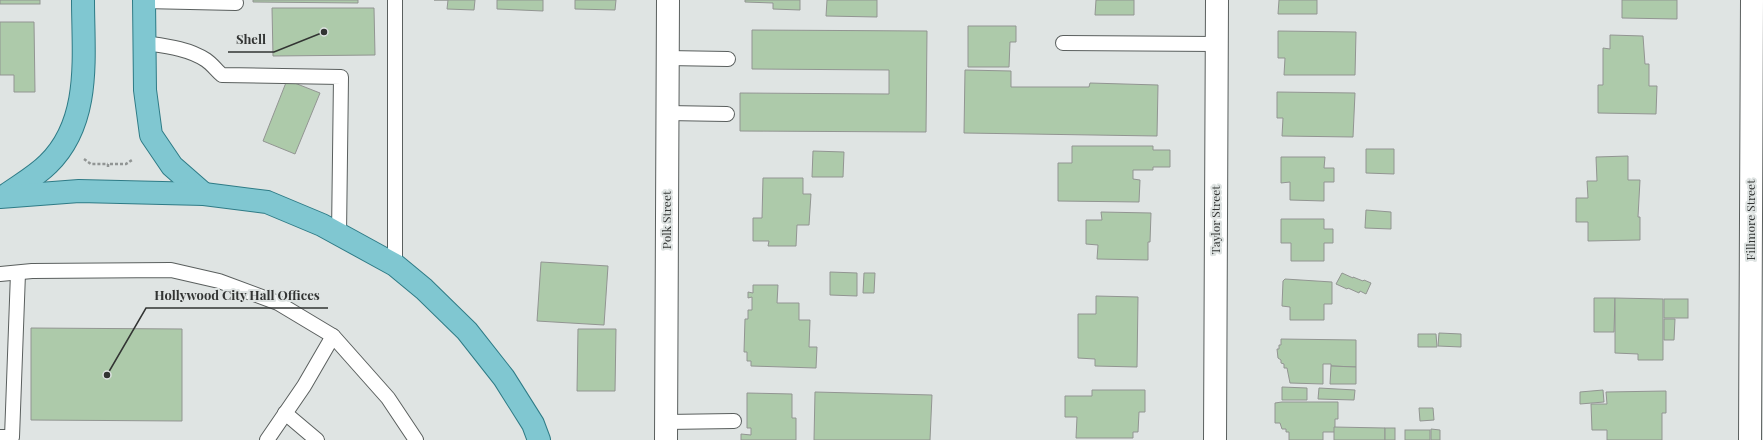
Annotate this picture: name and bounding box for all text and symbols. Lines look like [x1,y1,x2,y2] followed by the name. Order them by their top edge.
[228,27,274,52] callout: Shell
[236,30,266,47] text: Shell
[1742,179,1758,260] street label: Fillmore Street
[1207,185,1223,255] street label: Taylor Street
[658,190,674,249] street label: Polk Street
[146,283,328,308] callout: Hollywood City Hall Offices
[154,286,320,303] text: Hollywood City Hall Offices

